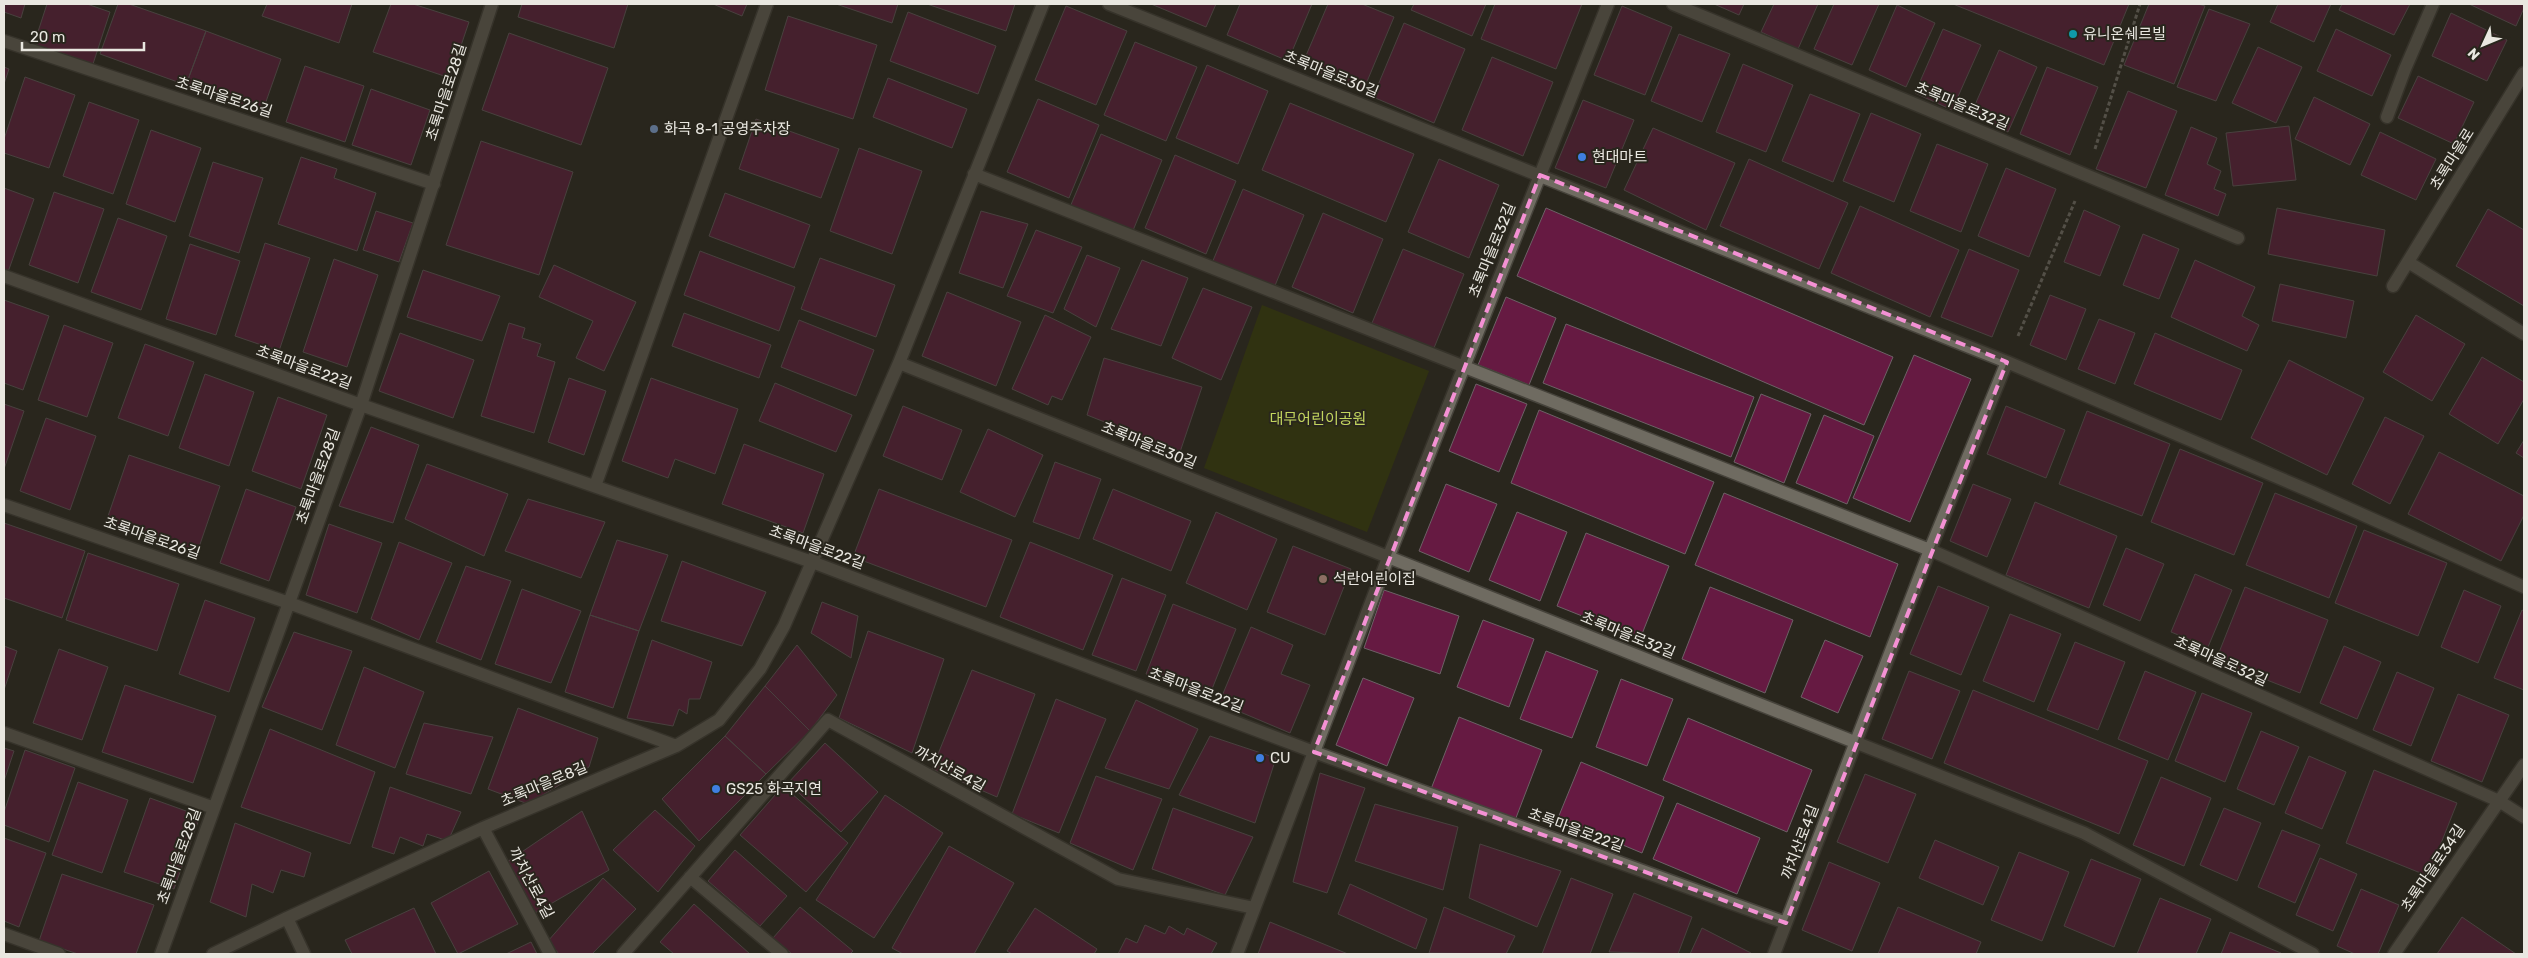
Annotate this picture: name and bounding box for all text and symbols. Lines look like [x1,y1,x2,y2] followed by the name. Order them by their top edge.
[22,20,145,52] scale bar
[2458,20,2508,70] north arrow
[2083,25,2166,43] place label: 유니온쉐르빌
[30,28,65,46] text: 20 m
[2067,28,2079,40] marker: 유니온쉐르빌
[422,41,470,143] street label: 초록마을로28길
[2464,44,2484,63] text: N
[1281,47,1381,101] street label: 초록마을로30길
[173,73,275,121] street label: 초록마을로26길
[1912,78,2012,134] street label: 초록마을로32길
[664,120,791,138] place label: 화곡 8-1 공영주차장
[648,123,660,135] marker: 화곡 8-1 공영주차장
[2426,125,2478,193] street label: 초록마을로
[1592,148,1647,166] place label: 현대마트
[1576,151,1588,163] marker: 현대마트
[1465,200,1519,300] street label: 초록마을로32길
[254,341,354,393] street label: 초록마을로22길
[1270,410,1366,428] park label: 대무어린이공원
[1099,418,1199,472] street label: 초록마을로30길
[292,425,344,527] street label: 초록마을로28길
[101,513,203,563] street label: 초록마을로26길
[767,521,867,573] street label: 초록마을로22길
[1333,570,1416,588] place label: 석란어린이집
[1317,573,1329,585] marker: 석란어린이집
[1578,608,1678,662] street label: 초록마을로32길
[2171,632,2271,690] street label: 초록마을로32길
[1146,664,1246,716] street label: 초록마을로22길
[911,742,989,796] street label: 까치산로4길
[1270,749,1291,767] place label: CU
[1254,752,1266,764] marker: CU
[498,758,590,810] street label: 초록마을로8길
[726,780,822,798] place label: GS25 화곡지연
[710,783,722,795] marker: GS25 화곡지연
[1778,802,1822,882] street label: 까치산로4길
[1526,804,1626,856] street label: 초록마을로22길
[153,805,205,907] street label: 초록마을로28길
[2397,821,2469,915] street label: 초록마을로34길
[505,844,557,922] street label: 까치산로4길

